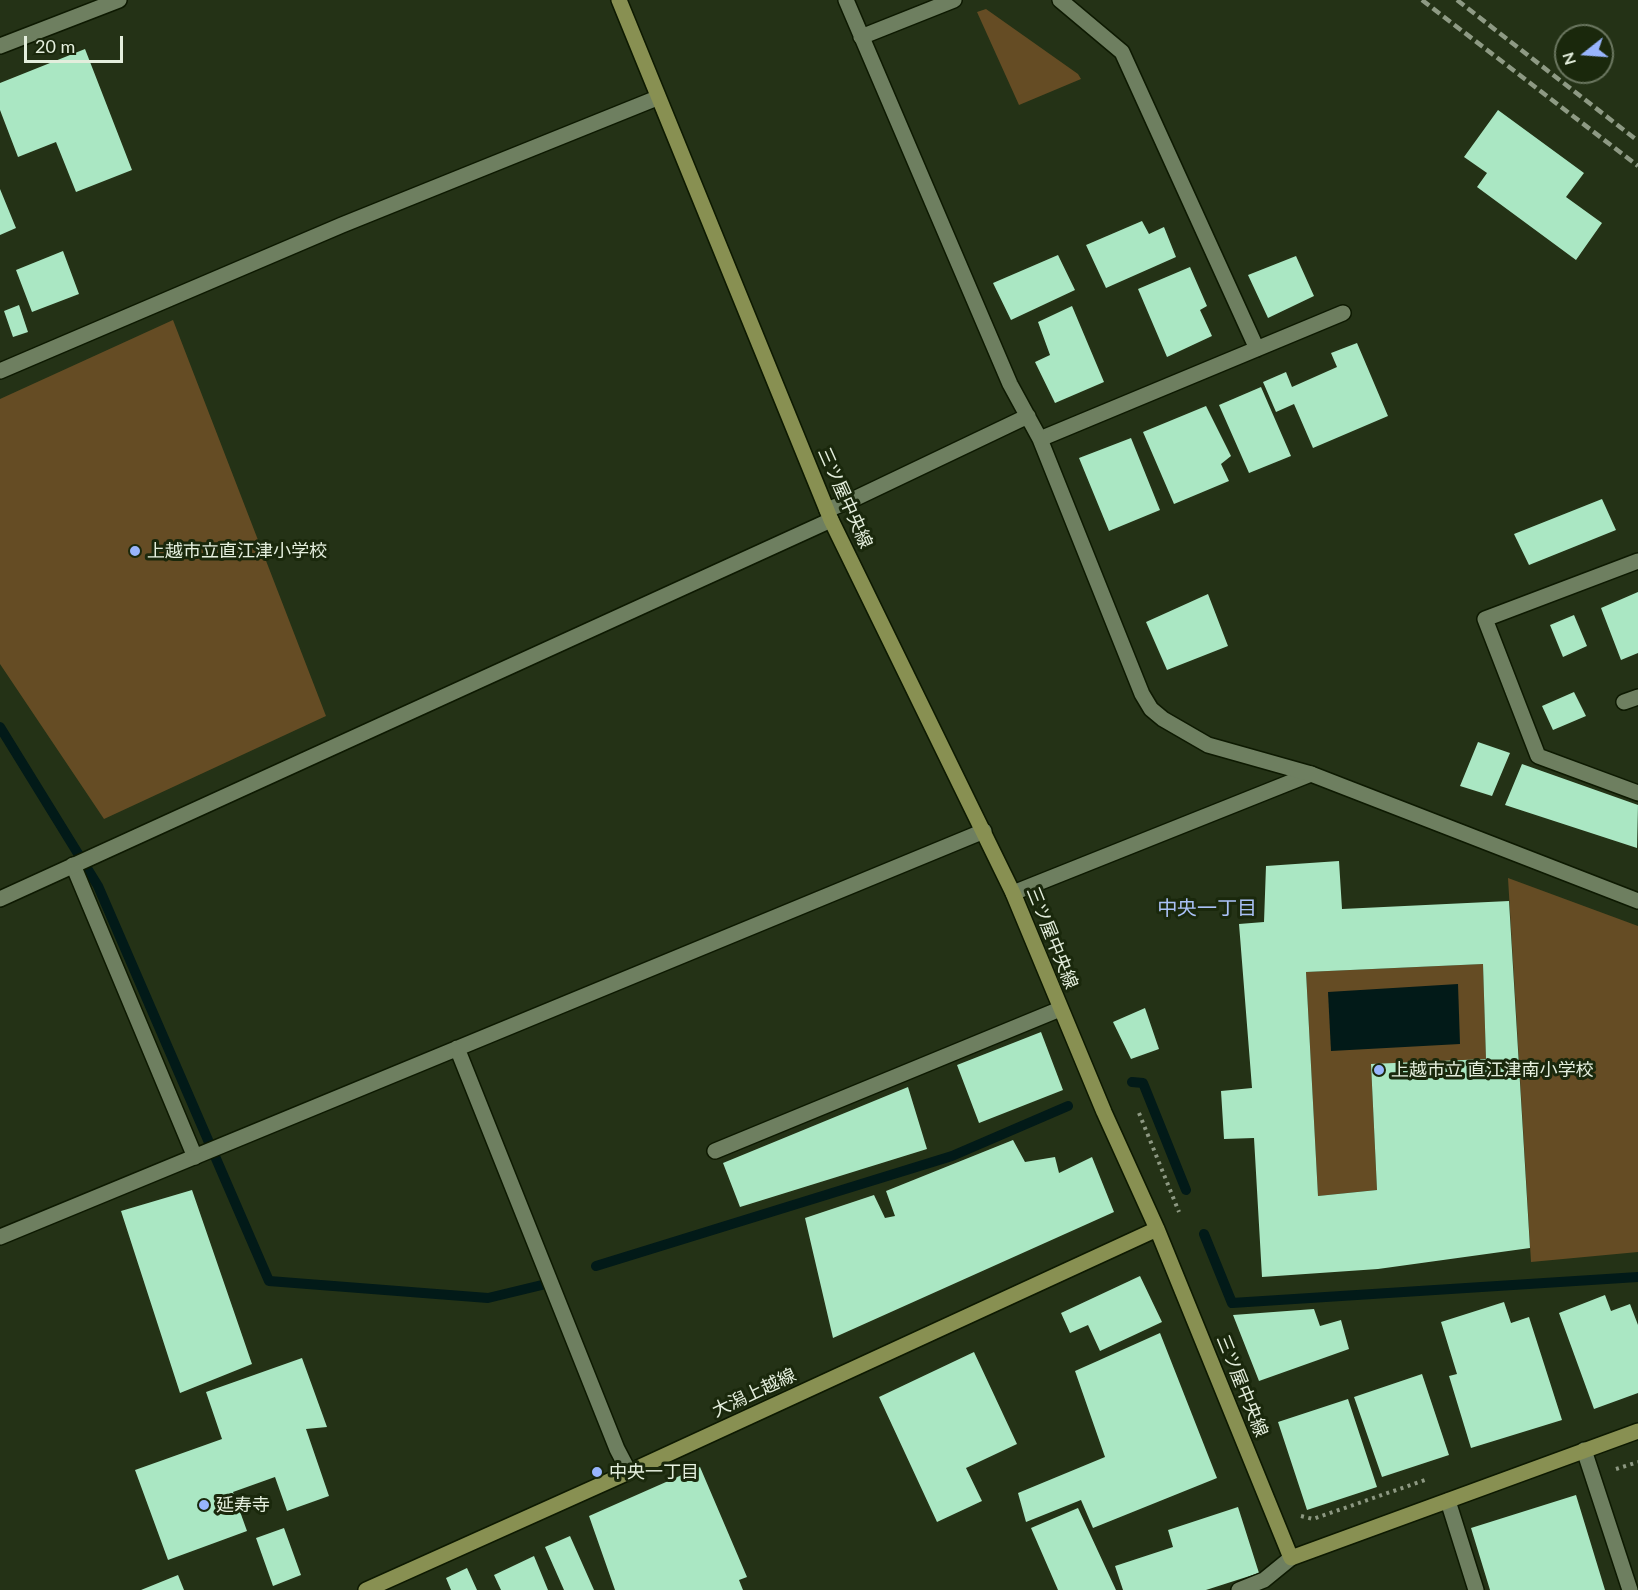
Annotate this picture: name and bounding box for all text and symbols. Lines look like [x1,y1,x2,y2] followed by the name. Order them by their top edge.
[27,24,126,62] scale bar
[1554,24,1614,84] north arrow
[35,35,75,57] text: 20 m
[1557,50,1579,68] text: N
[813,444,877,552] street label: 三ツ屋中央線
[147,540,327,562] place label: 上越市立直江津小学校
[128,544,142,558] marker: 上越市立直江津小学校
[1022,884,1082,992] street label: 三ツ屋中央線
[1157,897,1257,921] district label: 中央一丁目
[1391,1059,1594,1081] place label: 上越市立 直江津南小学校
[1372,1063,1386,1077] marker: 上越市立 直江津南小学校
[1212,1332,1272,1440] street label: 三ツ屋中央線
[709,1364,799,1422] street label: 大潟上越線
[609,1461,699,1483] place label: 中央一丁目
[590,1465,604,1479] marker: 中央一丁目
[216,1494,270,1516] place label: 延寿寺
[197,1498,211,1512] marker: 延寿寺

